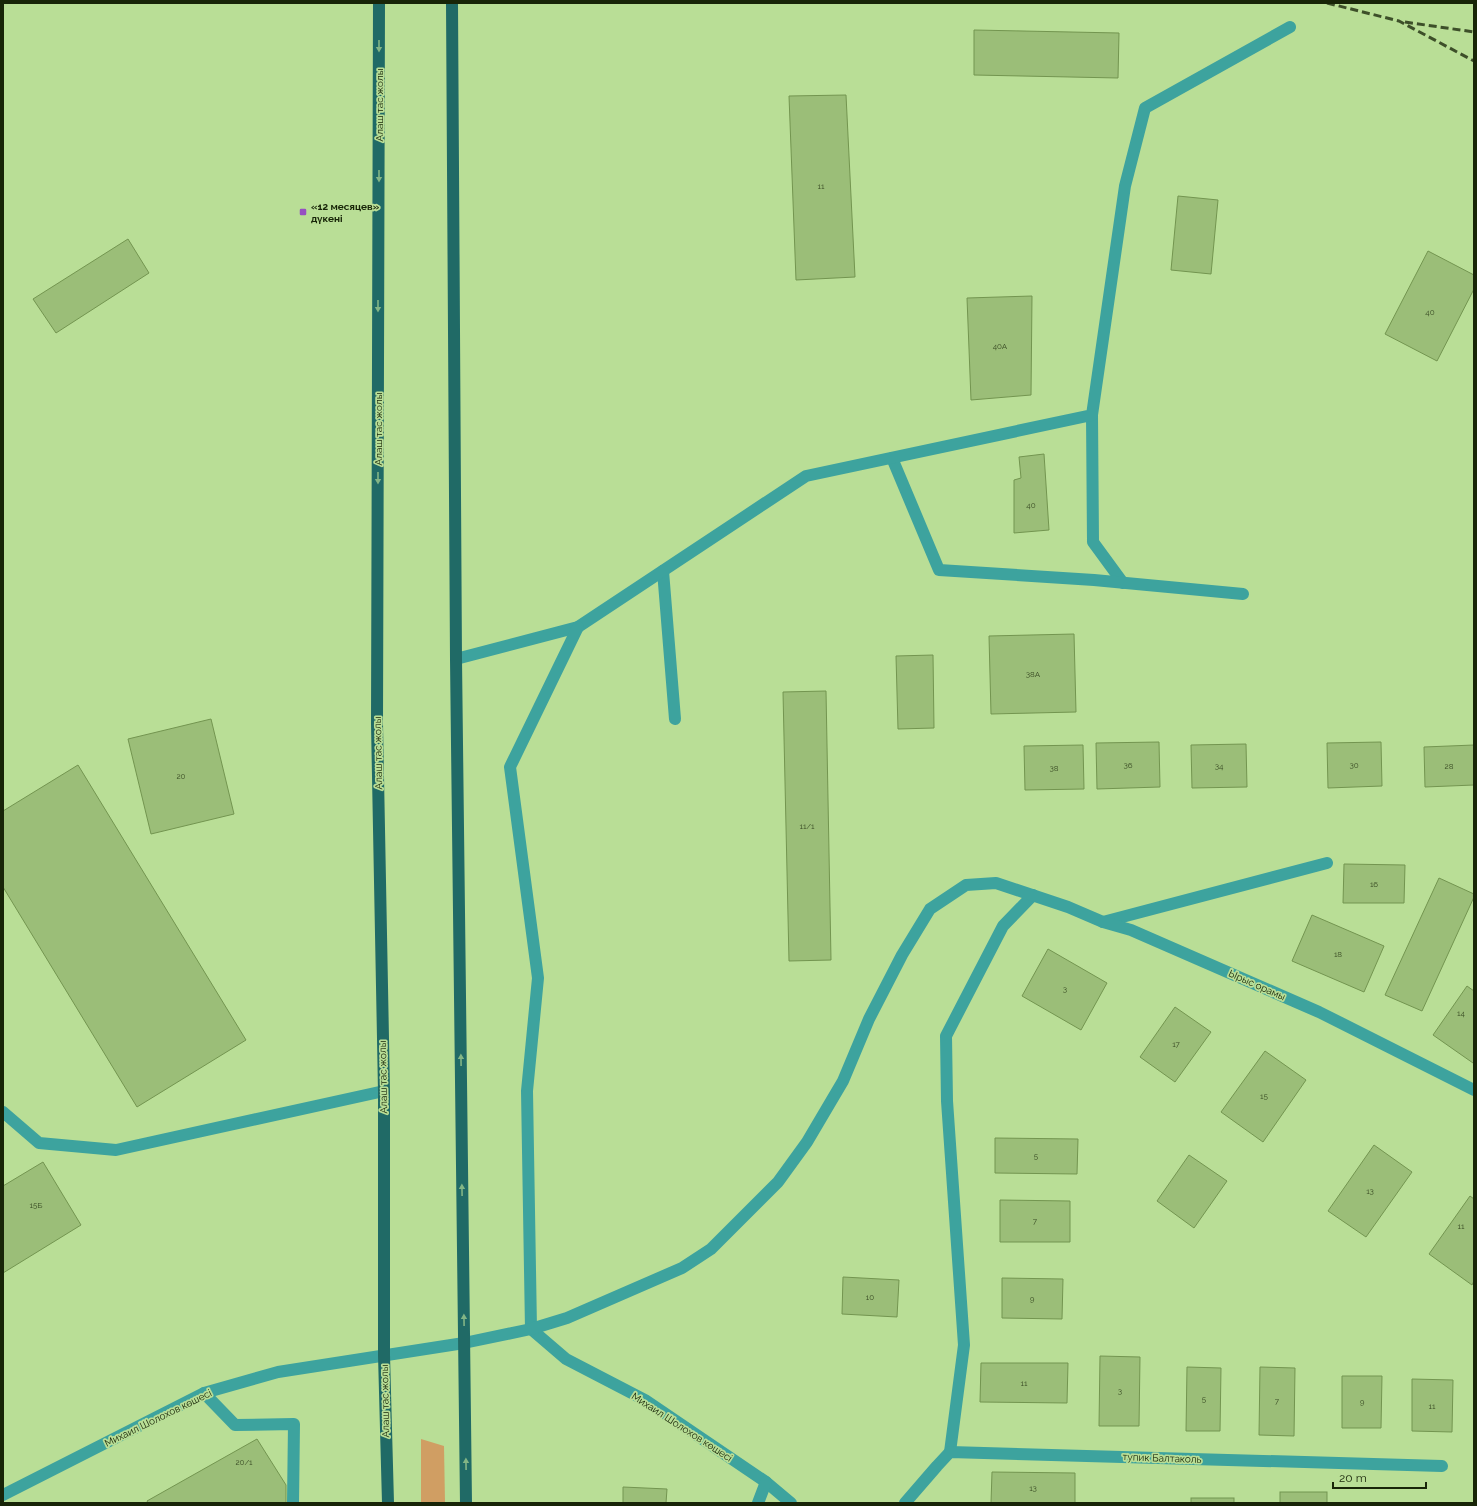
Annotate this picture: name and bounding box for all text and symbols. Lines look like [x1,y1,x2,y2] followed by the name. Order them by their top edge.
[376,40,382,53] one-way arrow
[374,68,385,141] street label: Алаш тас жолы
[376,170,382,183] one-way arrow
[818,181,825,191] house number: 11
[311,201,380,224] place label: «12 месяцев» дүкені
[298,207,308,217] marker: «12 месяцев» дүкені
[375,300,381,313] one-way arrow
[1425,307,1435,317] house number: 40
[993,341,1008,351] house number: 40А
[373,392,384,465] street label: Алаш тас жолы
[375,472,381,485] one-way arrow
[1026,500,1036,510] house number: 40
[1026,669,1041,679] house number: 38А
[372,716,384,790] street label: Алаш тас жолы
[1123,760,1133,770] house number: 36
[1349,760,1359,770] house number: 30
[1215,761,1224,771] house number: 34
[1445,761,1454,771] house number: 28
[1049,763,1059,773] house number: 38
[176,771,186,781] house number: 20
[800,821,815,831] house number: 11/1
[1370,879,1378,889] house number: 16
[1334,949,1342,959] house number: 18
[1227,968,1287,1002] street label: Ырыс орамы
[1063,984,1067,994] house number: 3
[1457,1008,1466,1018] house number: 14
[1172,1039,1181,1049] house number: 17
[377,1040,389,1114] street label: Алаш тас жолы
[458,1053,464,1066] one-way arrow
[1260,1091,1269,1101] house number: 15
[1034,1151,1039,1161] house number: 5
[459,1183,465,1196] one-way arrow
[1366,1186,1374,1196] house number: 13
[30,1200,43,1210] house number: 15Б
[1033,1216,1038,1226] house number: 7
[1458,1221,1465,1231] house number: 11
[866,1292,874,1302] house number: 10
[1030,1294,1035,1304] house number: 9
[461,1313,467,1326] one-way arrow
[379,1364,391,1438] street label: Алаш тас жолы
[1021,1378,1028,1388] house number: 11
[1118,1386,1122,1396] house number: 3
[103,1387,213,1449] street label: Михаил Шолохов көшесі
[630,1390,734,1464] street label: Михаил Шолохов көшесі
[1202,1394,1207,1404] house number: 5
[1275,1396,1280,1406] house number: 7
[1360,1397,1365,1407] house number: 9
[1429,1401,1436,1411] house number: 11
[1122,1451,1202,1465] street label: тупик Балтаколь
[235,1457,253,1467] house number: 20/1
[462,1458,469,1470] one-way arrow
[1333,1464,1426,1490] scale bar
[1339,1471,1367,1485] text: 20 m
[1029,1483,1037,1493] house number: 13

